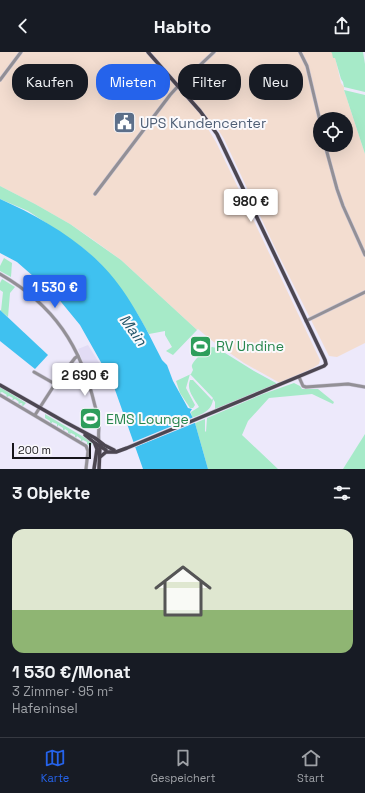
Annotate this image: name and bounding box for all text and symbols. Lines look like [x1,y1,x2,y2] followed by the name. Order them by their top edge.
[12,15,34,37] icon: back
[154,15,211,38] text: Habito
[331,15,353,37] icon: share
[12,64,88,100] chip: Kaufen
[96,64,170,100] chip: Mieten
[178,64,241,100] chip: Filter
[249,64,303,100] chip: Neu
[111,110,137,136] public building icon: UPS Kundencenter
[313,112,353,152] map controls
[313,112,353,152] button: locate
[140,114,266,132] place label: UPS Kundencenter
[223,189,279,223] pin: 980 €
[233,193,269,210] text: 980 €
[18,275,92,309] pin: 1 530 €
[32,279,78,296] text: 1 530 €
[116,310,152,350] water label: Main
[187,333,213,359] sports icon: RV Undine
[216,337,284,355] place label: RV Undine
[48,363,122,397] pin: 2 690 €
[61,367,109,384] text: 2 690 €
[77,406,103,432] sports icon: EMS Lounge
[106,410,189,428] place label: EMS Lounge
[12,441,91,460] scale bar
[18,443,51,457] text: 200 m
[12,482,90,504] text: 3 Objekte
[331,482,353,504] icon: filters
[147,555,219,627] icon: home
[12,661,131,683] text: 1 530 €/Monat
[12,683,113,700] text: 3 Zimmer · 95 m²
[12,700,78,717] text: Hafeninsel
[41,747,69,785] tab: Karte
[151,747,216,785] tab: Gespeichert
[297,747,324,785] tab: Start

